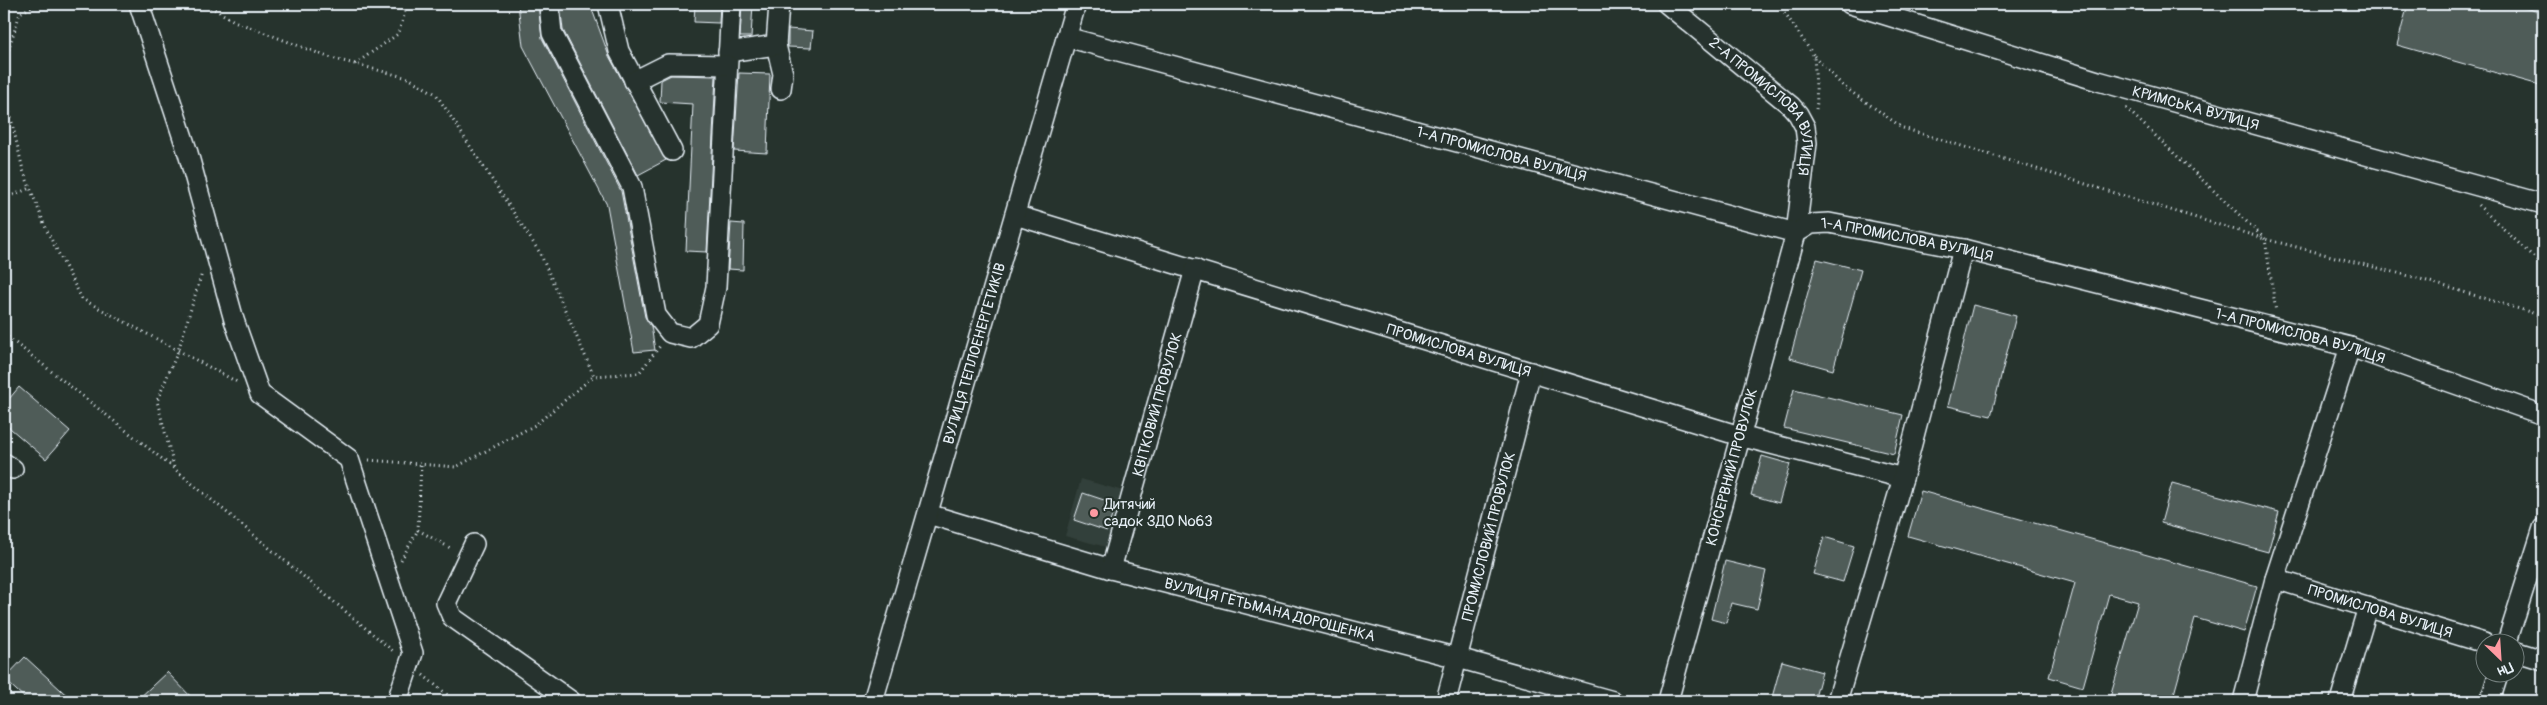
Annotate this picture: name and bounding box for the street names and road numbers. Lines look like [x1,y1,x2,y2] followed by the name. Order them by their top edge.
[1705,33,1817,177] street label: 2-А ПРОМИСЛОВА ВУЛИЦЯ
[2130,81,2261,135] street label: КРИМСЬКА ВУЛИЦЯ
[1414,122,1589,186] street label: 1-А ПРОМИСЛОВА ВУЛИЦЯ
[1820,213,1995,266] street label: 1-А ПРОМИСЛОВА ВУЛИЦЯ
[939,260,1010,446] street label: ВУЛИЦЯ ТЕПЛОЕНЕРГЕТИКІВ
[2213,304,2388,368] street label: 1-А ПРОМИСЛОВА ВУЛИЦЯ
[1384,319,1533,381] street label: ПРОМИСЛОВА ВУЛИЦЯ
[1128,330,1186,478] street label: КВІТКОВИЙ ПРОВУЛОК
[1702,386,1762,548] street label: КОНСЕРВНИЙ ПРОВУЛОК
[1458,450,1520,623] street label: ПРОМИСЛОВИЙ ПРОВУЛОК
[1162,574,1378,646] street label: ВУЛИЦЯ ГЕТЬМАНА ДОРОШЕНКА
[2306,580,2455,642] street label: ПРОМИСЛОВА ВУЛИЦЯ

